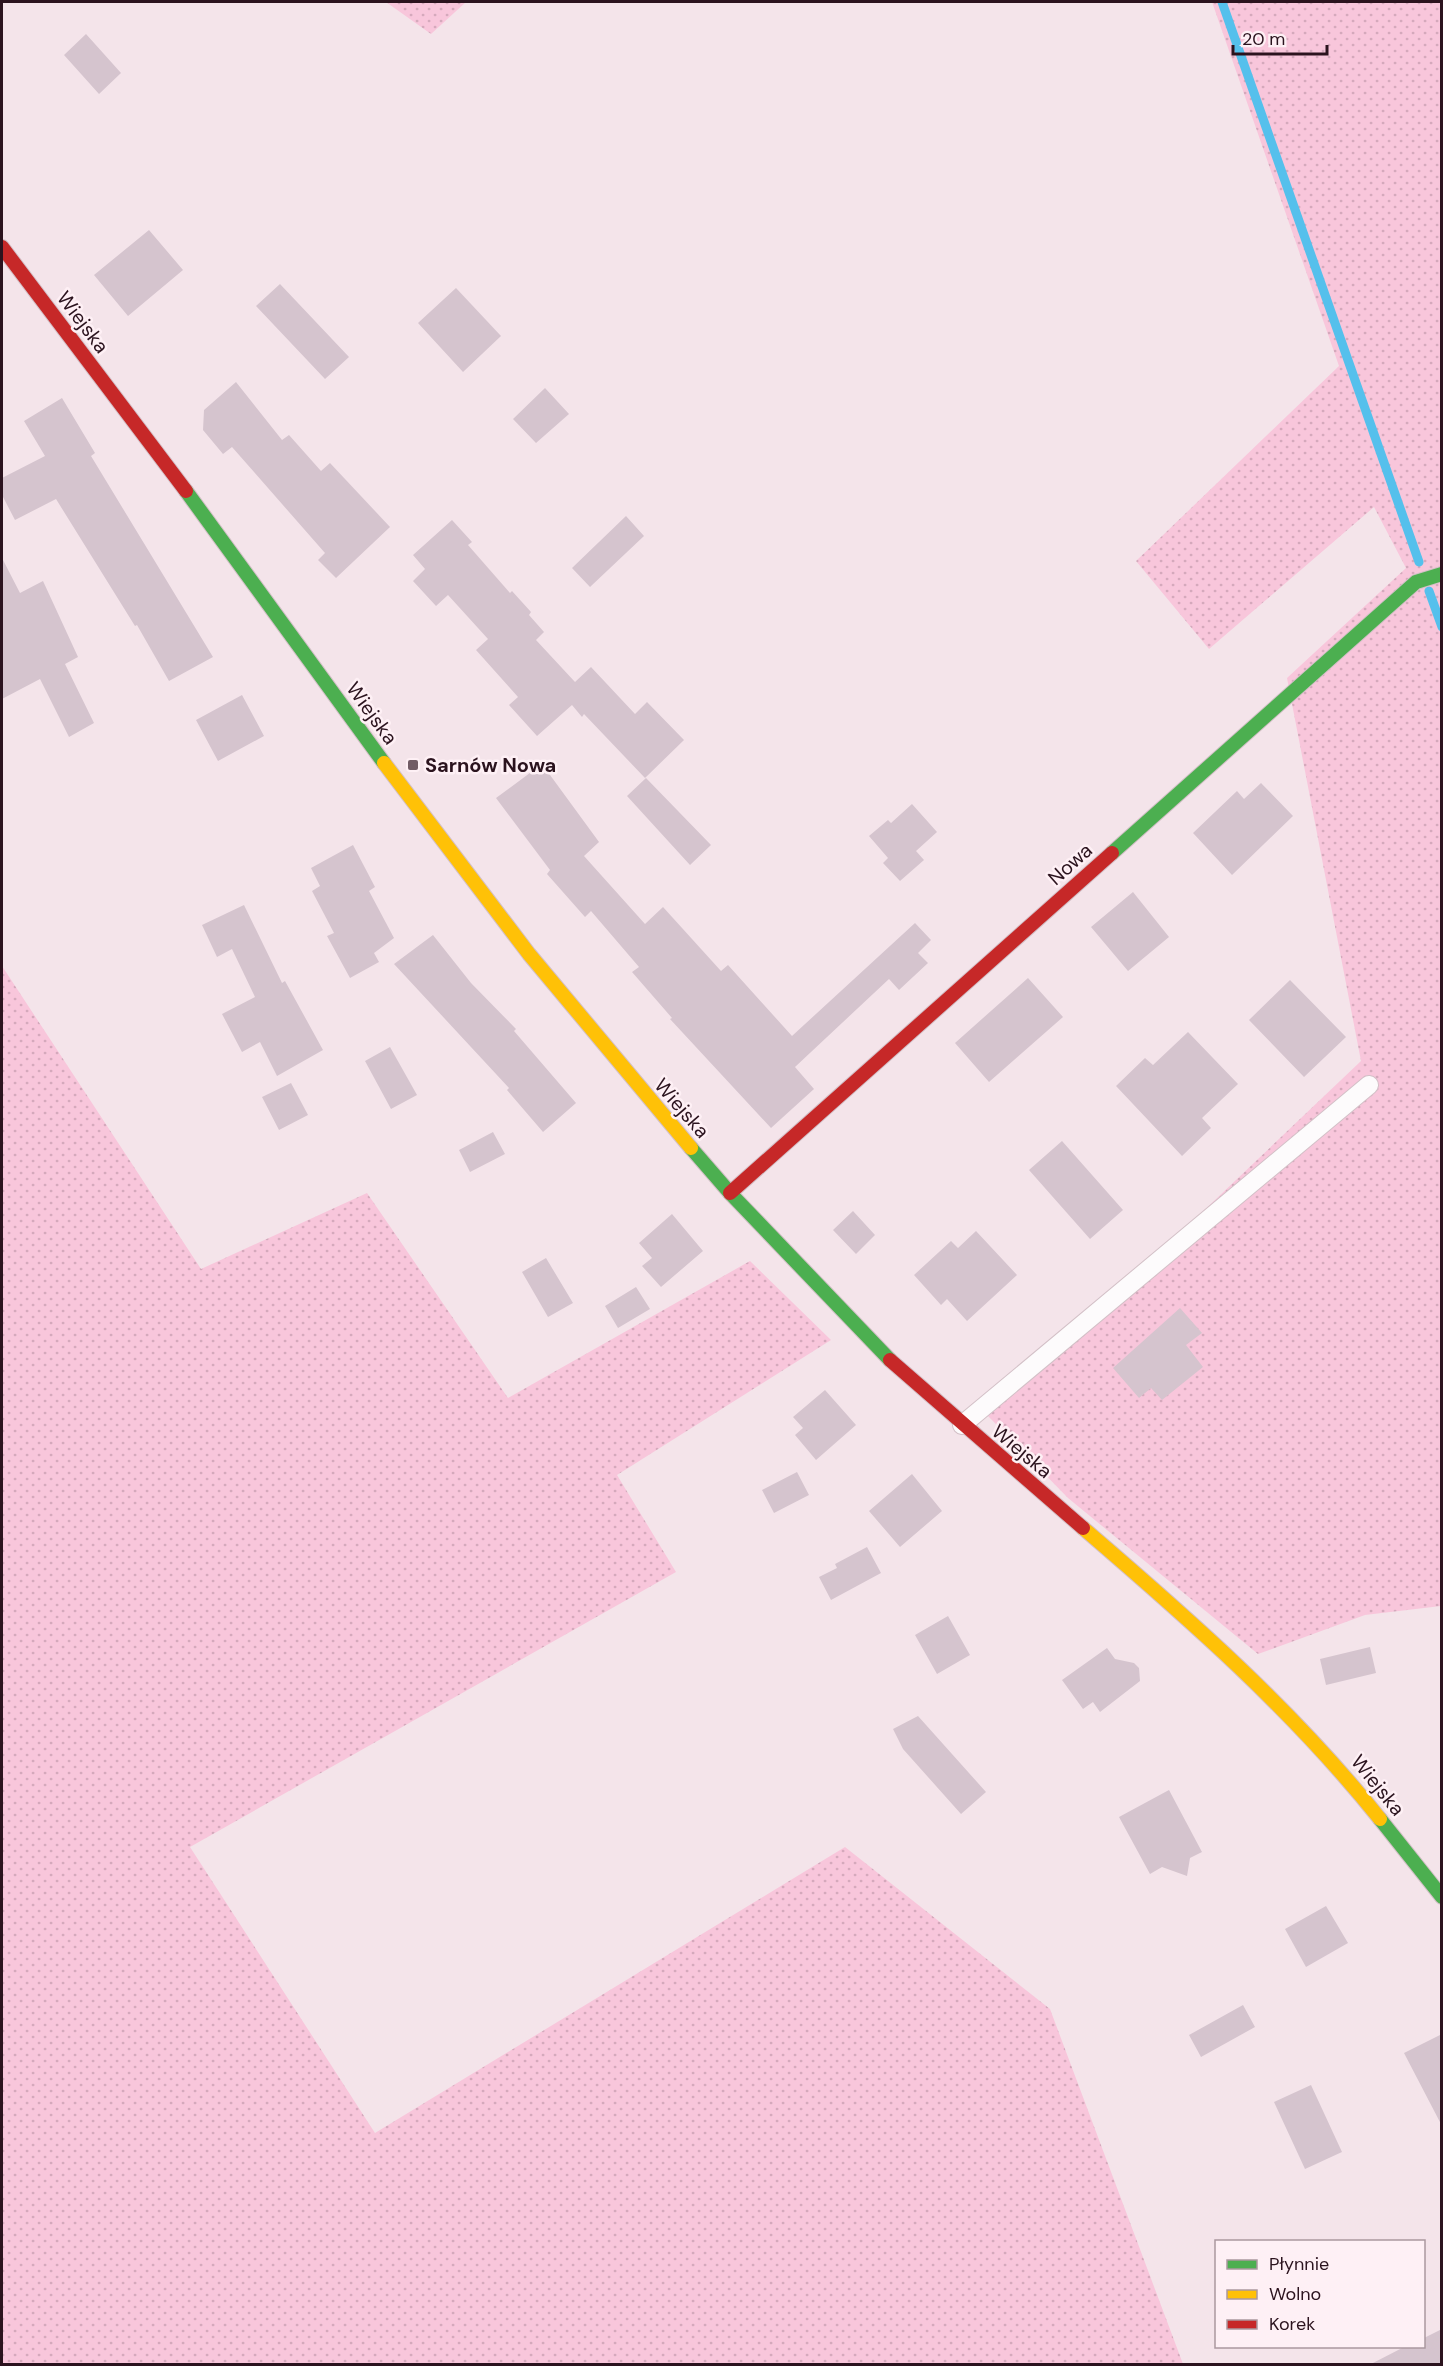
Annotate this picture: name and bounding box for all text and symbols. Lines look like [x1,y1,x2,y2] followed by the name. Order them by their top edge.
[1233,18,1328,56] scale bar
[1242,27,1285,51] text: 20 m
[51,286,115,358] street label: Wiejska
[341,677,403,749] street label: Wiejska
[425,752,556,778] place label: Sarnów Nowa
[406,758,420,772] marker: Sarnów Nowa
[1042,837,1098,891] street label: Nowa
[649,1073,715,1143] street label: Wiejska
[986,1418,1058,1484] street label: Wiejska
[1345,1749,1411,1821] street label: Wiejska
[1215,2240,1425,2348] legend
[1269,2252,1329,2276] text: Płynnie
[1269,2282,1321,2306] text: Wolno
[1269,2312,1315,2336] text: Korek

